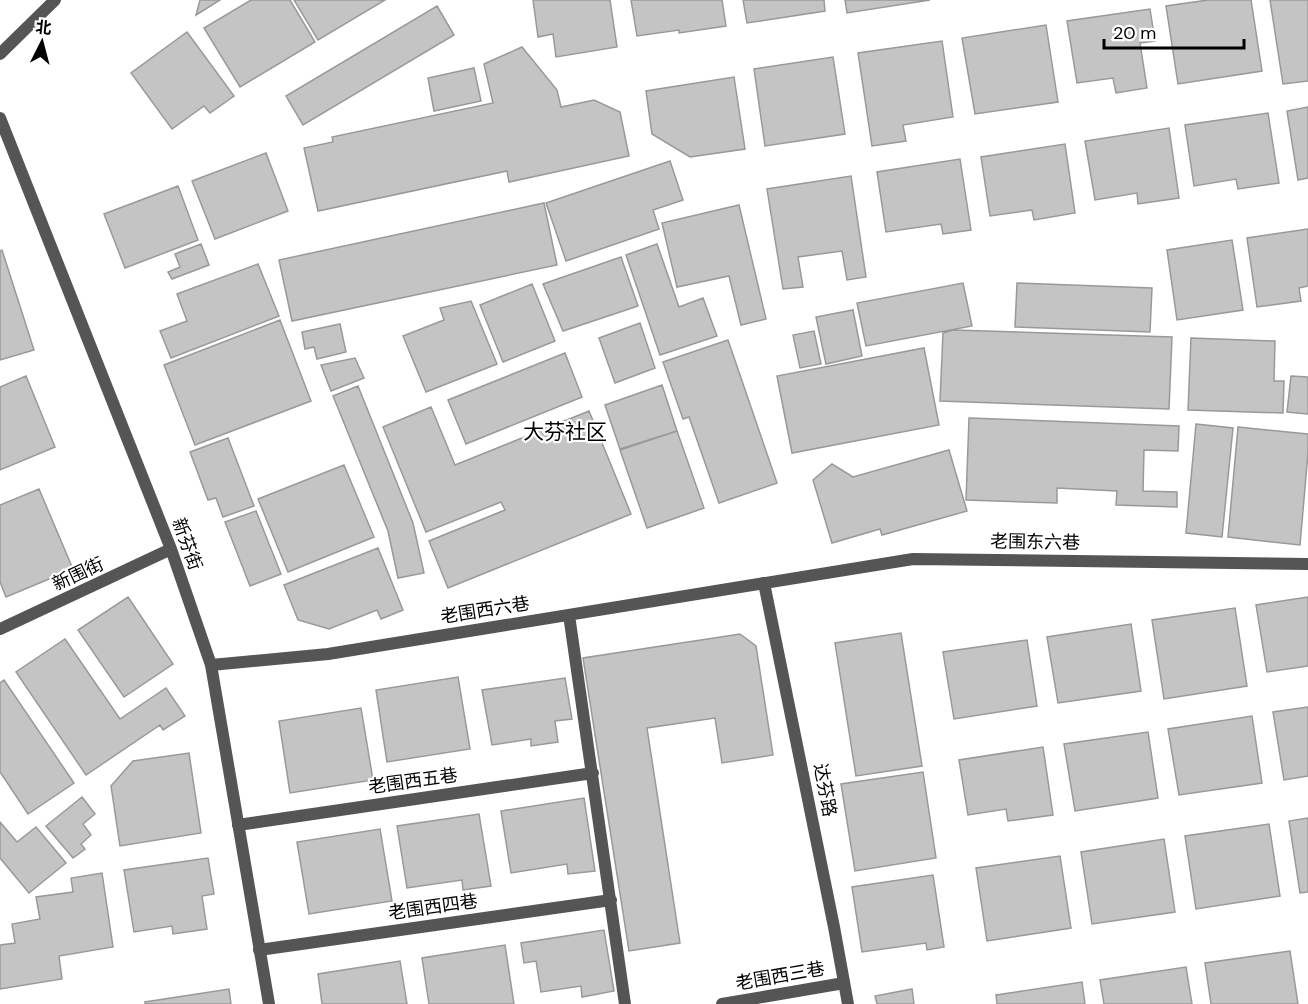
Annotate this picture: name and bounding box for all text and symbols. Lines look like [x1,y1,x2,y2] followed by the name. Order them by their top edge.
[12,12,72,72] north arrow
[1104,12,1244,50] scale bar
[34,16,53,39] text: 北
[1113,21,1156,45] text: 20 m
[523,418,607,446] district label: 大芬社区
[166,515,208,573] street label: 新芬街
[990,529,1080,555] street label: 老围东六巷
[48,552,108,596] street label: 新围街
[439,591,531,629] street label: 老围西六巷
[808,761,842,819] street label: 达芬路
[367,763,459,799] street label: 老围西五巷
[387,889,479,925] street label: 老围西四巷
[734,956,826,996] street label: 老围西三巷

